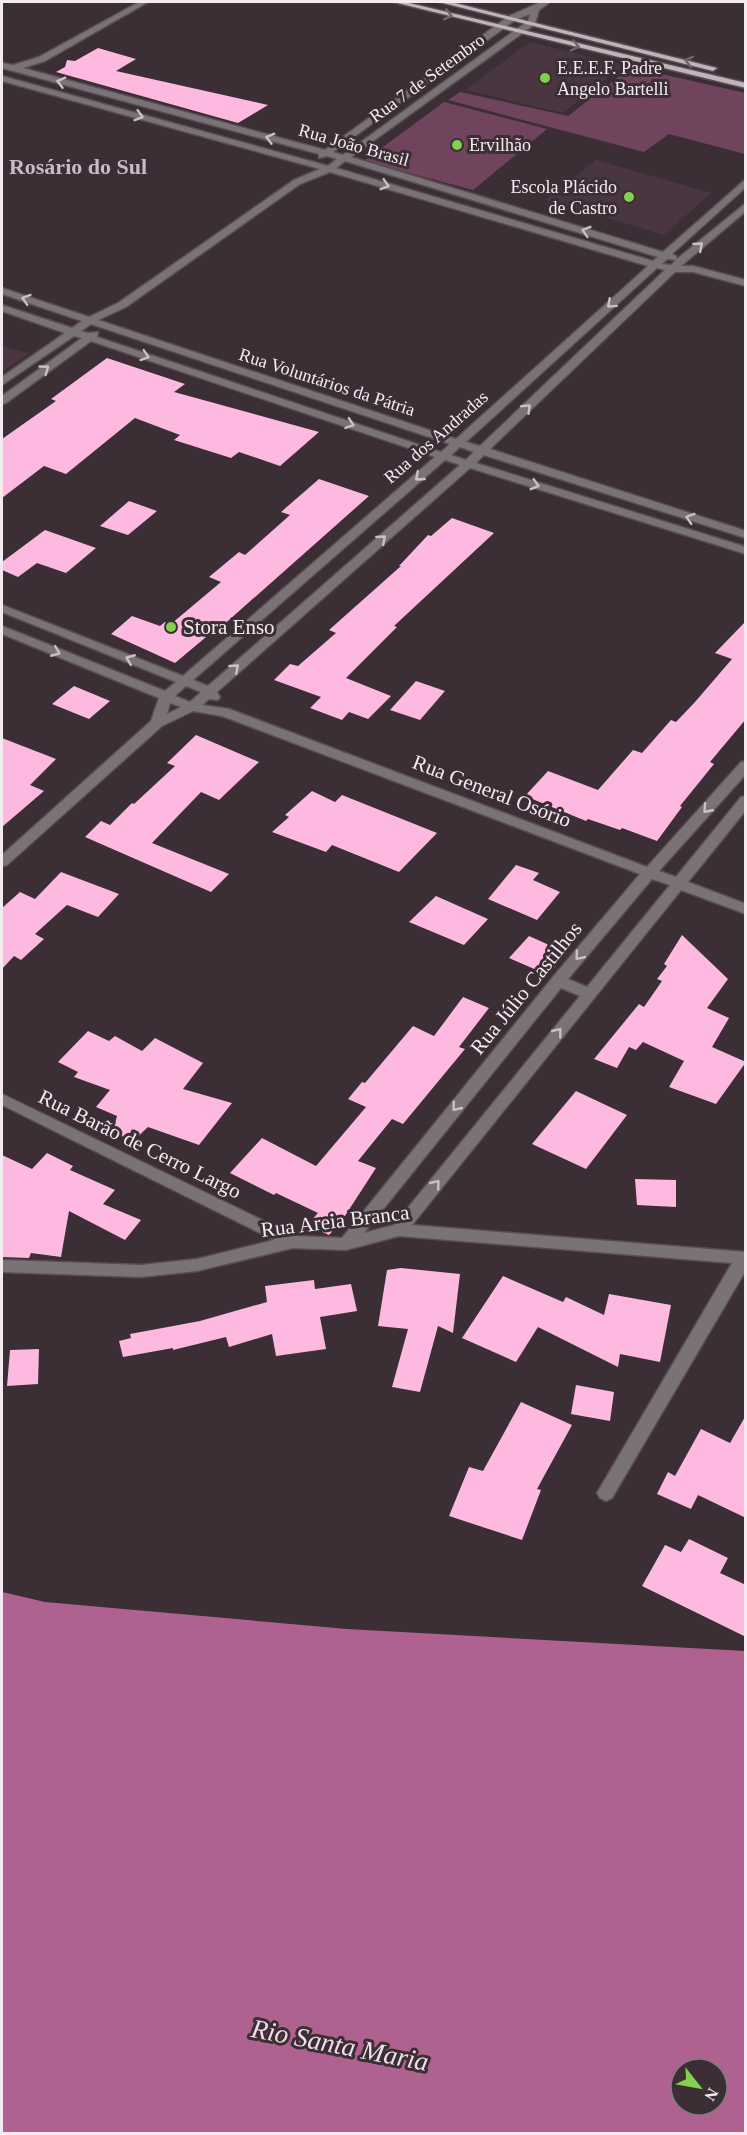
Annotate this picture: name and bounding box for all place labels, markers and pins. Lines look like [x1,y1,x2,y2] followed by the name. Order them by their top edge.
[557,58,668,99] place label: E.E.E.F. Padre Angelo Bartelli
[538,71,552,85] marker: E.E.E.F. Padre Angelo Bartelli
[469,135,531,155] place label: Ervilhão
[450,138,464,152] marker: Ervilhão
[511,177,617,218] place label: Escola Plácido de Castro
[622,190,636,204] marker: Escola Plácido de Castro
[183,615,275,639] place label: Stora Enso
[164,620,178,634] marker: Stora Enso

